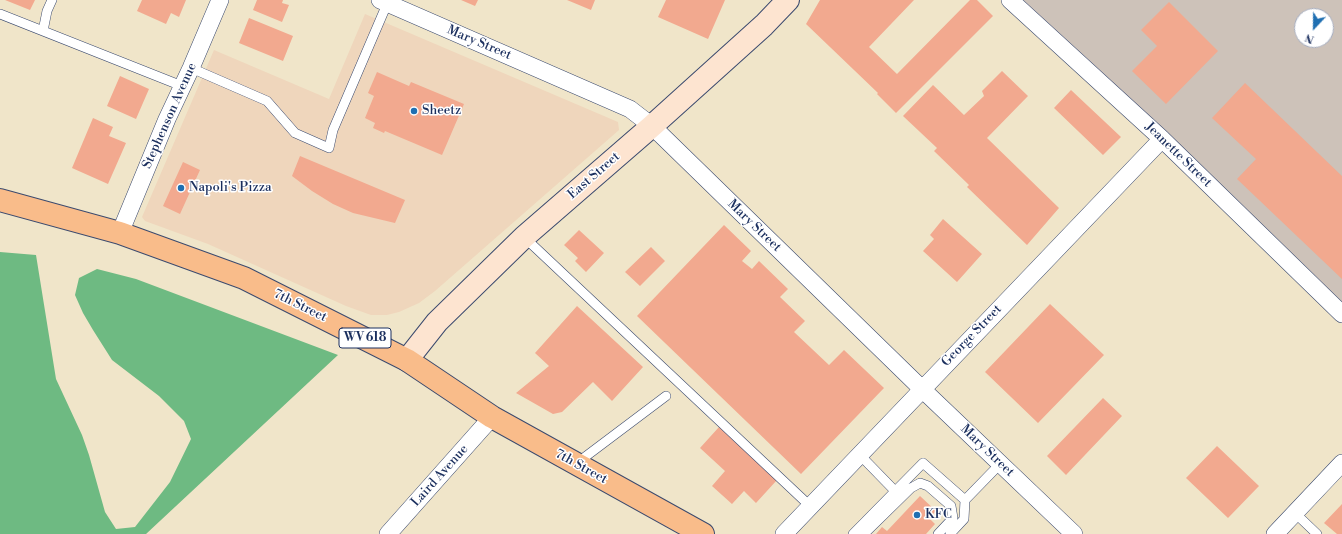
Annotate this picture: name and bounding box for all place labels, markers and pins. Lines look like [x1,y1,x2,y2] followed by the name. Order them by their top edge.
[422,103,461,119] place label: Sheetz
[409,106,419,116] marker: Sheetz
[189,180,272,196] place label: Napoli's Pizza
[176,183,186,193] marker: Napoli's Pizza
[925,507,952,523] place label: KFC
[912,510,922,520] marker: KFC

